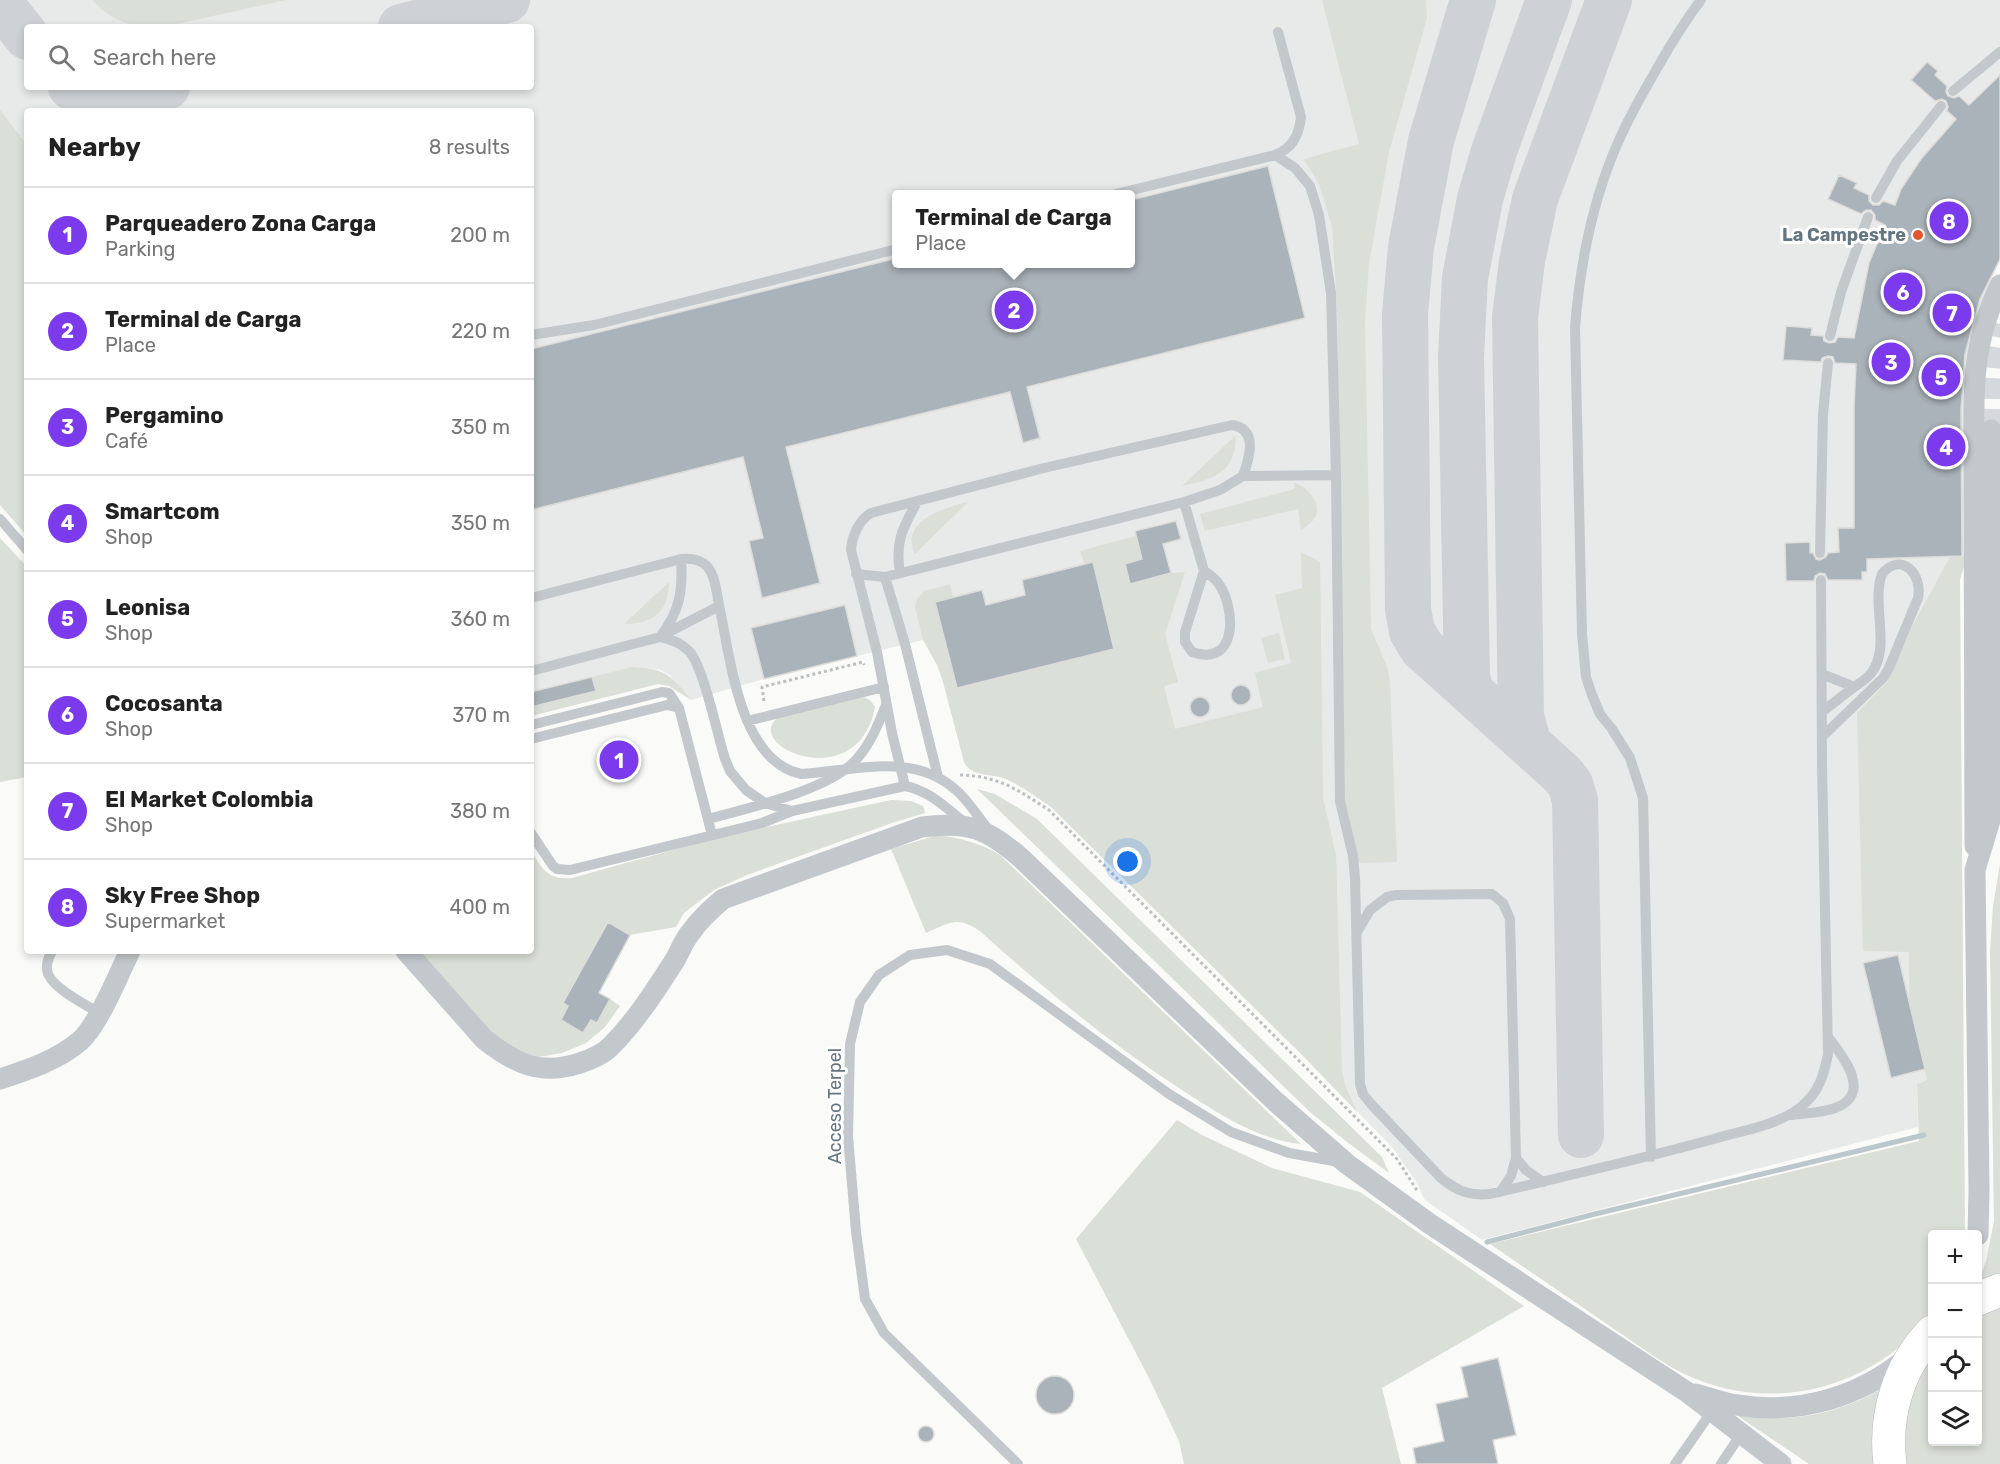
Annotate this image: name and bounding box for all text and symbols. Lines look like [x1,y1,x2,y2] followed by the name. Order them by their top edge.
[24,24,534,90] search box
[45,41,78,74] icon: search
[93,44,216,71] text: Search here
[48,132,141,163] text: Nearby
[429,135,510,159] text: 8 results
[892,190,1135,268] popup
[1930,198,1968,244] pin: 8
[915,204,1112,231] text: Terminal de Carga
[105,210,376,237] text: Parqueadero Zona Carga
[63,223,72,247] text: 1
[450,223,510,247] text: 200 m
[1782,224,1906,246] place label: La Campestre
[1911,228,1925,242] marker: La Campestre
[915,231,966,255] text: Place
[105,237,176,261] text: Parking
[1884,270,1922,314] pin: 6
[994,288,1034,332] pin: 2
[1932,290,1972,336] pin: 7
[105,306,301,333] text: Terminal de Carga
[61,319,74,343] text: 2
[451,319,510,343] text: 220 m
[105,333,156,357] text: Place
[1872,340,1910,385] pin: 3
[1922,354,1960,400] pin: 5
[105,402,224,429] text: Pergamino
[61,415,74,439] text: 3
[451,415,510,439] text: 350 m
[1926,424,1966,470] pin: 4
[105,429,148,453] text: Café
[105,498,220,525] text: Smartcom
[61,511,74,535] text: 4
[451,511,510,535] text: 350 m
[105,525,153,549] text: Shop
[105,594,190,621] text: Leonisa
[61,607,74,631] text: 5
[451,607,510,631] text: 360 m
[105,621,153,645] text: Shop
[105,690,223,717] text: Cocosanta
[61,703,74,727] text: 6
[452,703,510,727] text: 370 m
[105,717,153,741] text: Shop
[600,738,638,783] pin: 1
[105,786,314,813] text: El Market Colombia
[62,799,73,823] text: 7
[450,799,510,823] text: 380 m
[105,813,153,837] text: Shop
[1113,847,1142,876] your location
[105,882,260,909] text: Sky Free Shop
[61,895,74,919] text: 8
[450,895,510,919] text: 400 m
[105,909,225,933] text: Supermarket
[824,1048,846,1164] street label: Acceso Terpel
[1928,1230,1982,1446] map controls
[1928,1230,1982,1284] button: +
[1928,1284,1982,1338] button: −
[1928,1338,1982,1392] button: locate
[1928,1392,1982,1446] button: layers

